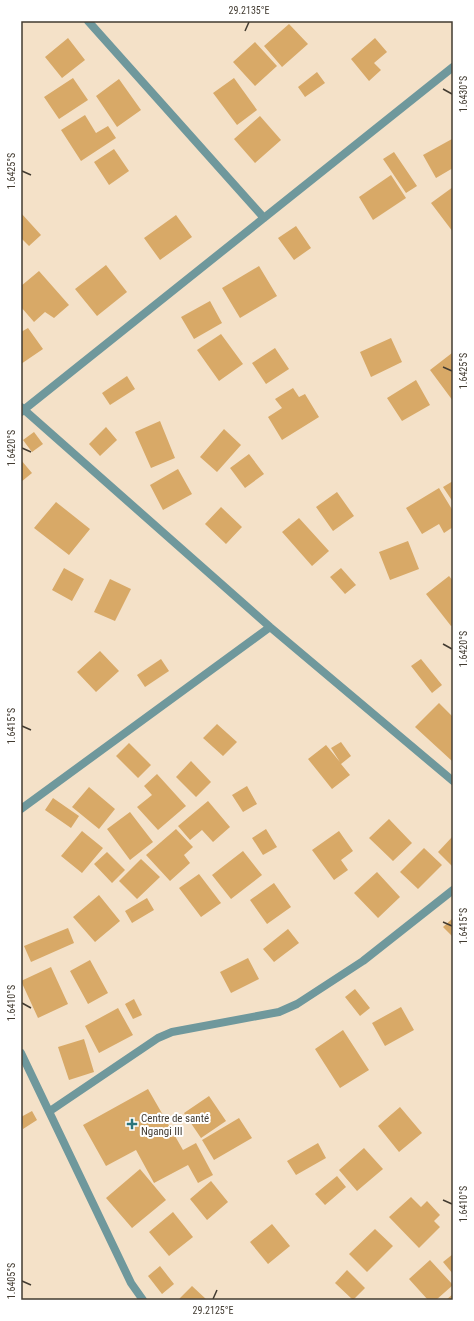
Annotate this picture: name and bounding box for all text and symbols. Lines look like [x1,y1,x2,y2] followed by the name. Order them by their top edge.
[229,5,270,16] text: 29.2135°E
[458,76,469,112] text: 1.6430°S
[6,153,17,189] text: 1.6425°S
[458,353,469,389] text: 1.6425°S
[6,430,17,466] text: 1.6420°S
[458,631,469,667] text: 1.6420°S
[6,708,17,744] text: 1.6415°S
[458,908,469,944] text: 1.6415°S
[6,985,17,1021] text: 1.6410°S
[141,1112,209,1138] place label: Centre de santé Ngangi III
[126,1118,138,1130] marker: Centre de santé Ngangi III
[458,1186,469,1222] text: 1.6410°S
[6,1263,17,1299] text: 1.6405°S
[193,1305,234,1316] text: 29.2125°E

